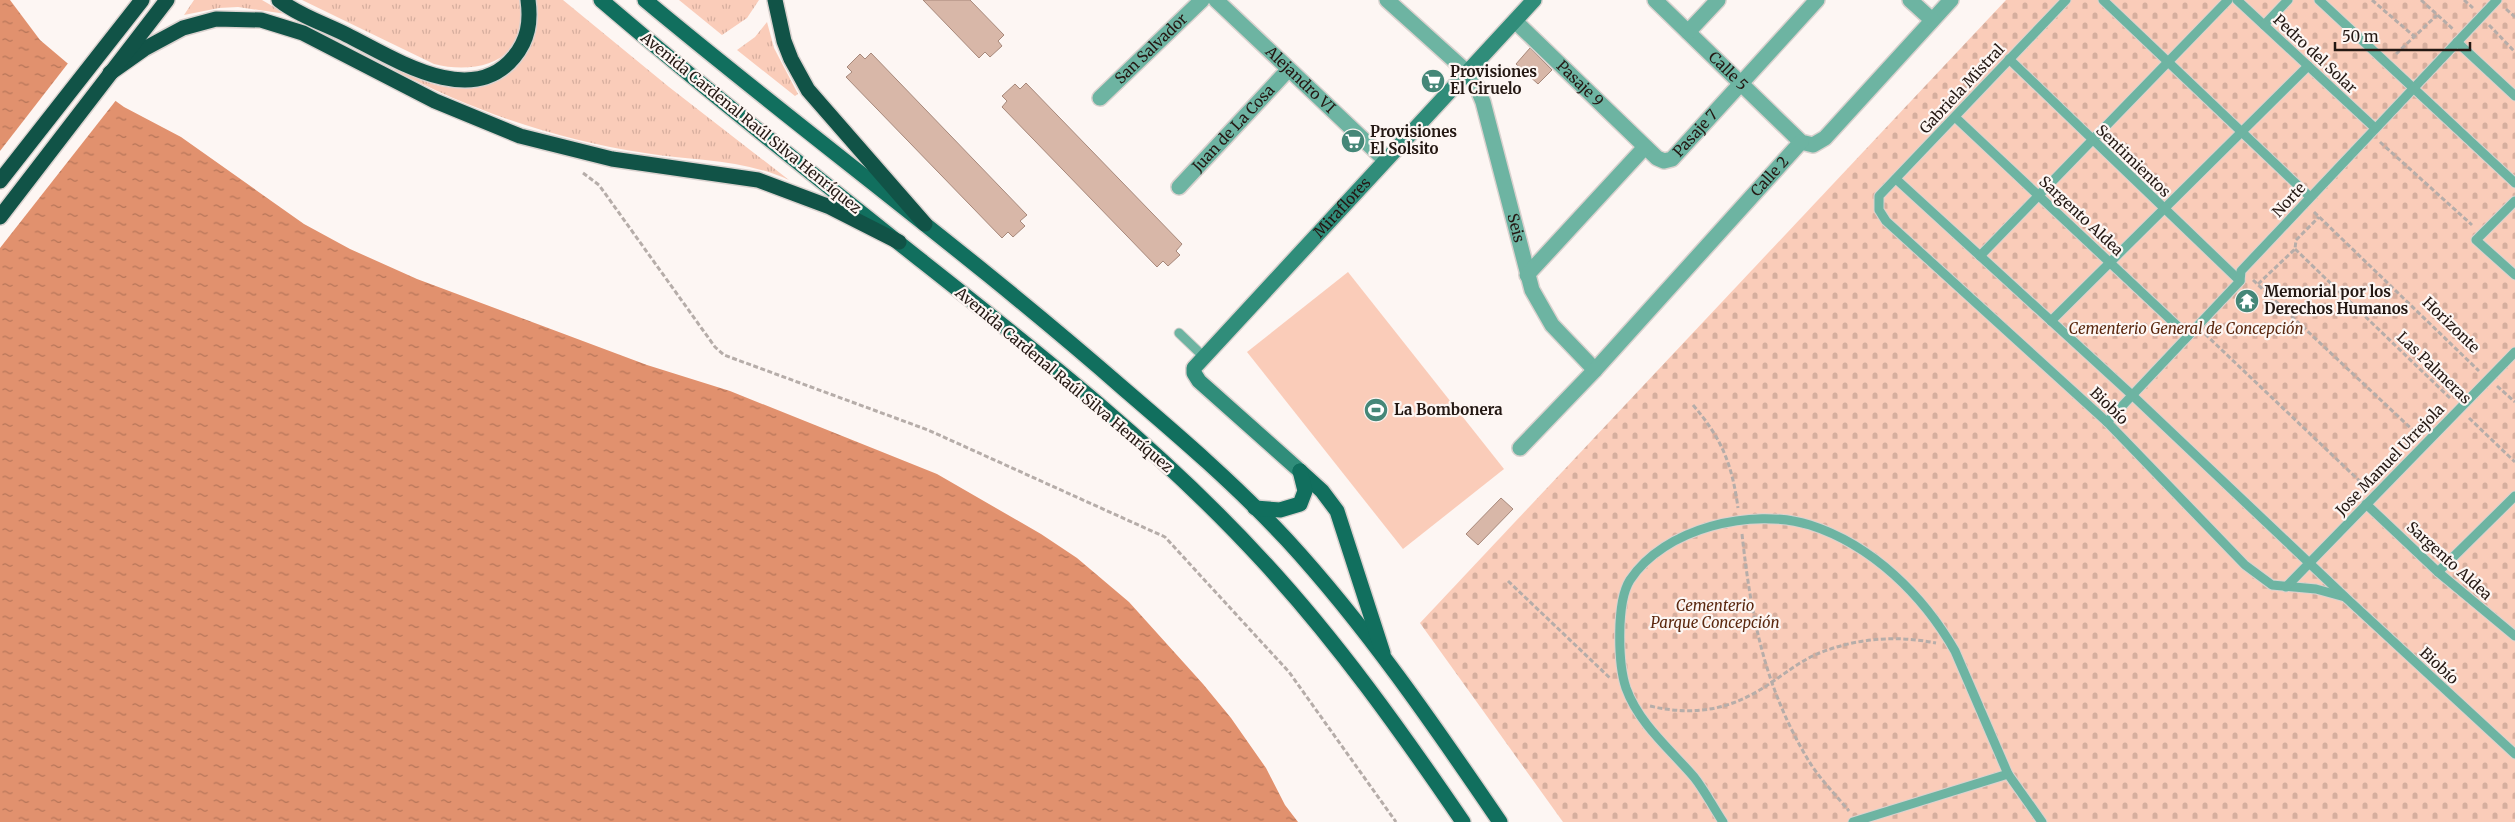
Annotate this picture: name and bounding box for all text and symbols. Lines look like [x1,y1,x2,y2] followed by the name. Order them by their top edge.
[1111,9,1191,88] street label: San Salvador
[2270,10,2361,97] street label: Pedro del Solar
[2335,20,2470,52] scale bar
[637,27,865,217] street label: Avenida Cardenal Raúl Silva Henríquez
[2342,27,2379,46] text: 50 m
[1915,40,2008,137] street label: Gabriela Mistral
[1261,41,1340,117] street label: Alejandro VI
[1705,47,1752,94] street label: Calle 5
[1553,56,1608,110] street label: Pasaje 9
[1450,62,1537,98] place label: Provisiones El Ciruelo
[1420,68,1446,94] supermarket icon: Provisiones El Ciruelo
[1187,81,1278,176] street label: Juan de La Cosa
[1669,105,1722,161] street label: Pasaje 7
[2092,120,2175,201] street label: Sentimientos
[1370,122,1457,158] place label: Provisiones El Solsito
[1340,128,1366,154] supermarket icon: Provisiones El Solsito
[1746,152,1793,200] street label: Calle 2
[2035,172,2127,260] street label: Sargento Aldea
[1309,173,1374,241] street label: Miraflores
[2268,178,2309,221] street label: Norte
[1503,211,1529,244] street label: Seis
[951,282,1177,476] street label: Avenida Cardenal Raúl Silva Henríquez
[2264,282,2409,318] place label: Memorial por los Derechos Humanos
[2234,288,2260,314] temple icon: Memorial por los Derechos Humanos
[2419,293,2484,357] street label: Horizonte
[2069,319,2303,338] park label: Cementerio General de Concepción
[2393,328,2475,408] street label: Las Palmeras
[2086,383,2133,429] street label: Biobío
[1363,397,1389,423] sports icon: La Bombonera
[1394,400,1503,419] place label: La Bombonera
[2331,400,2448,520] street label: Jose Manuel Urrejola
[2403,517,2496,604] street label: Sargento Aldea
[1650,596,1780,632] park label: Cementerio Parque Concepción
[2416,643,2463,688] street label: Biobío

